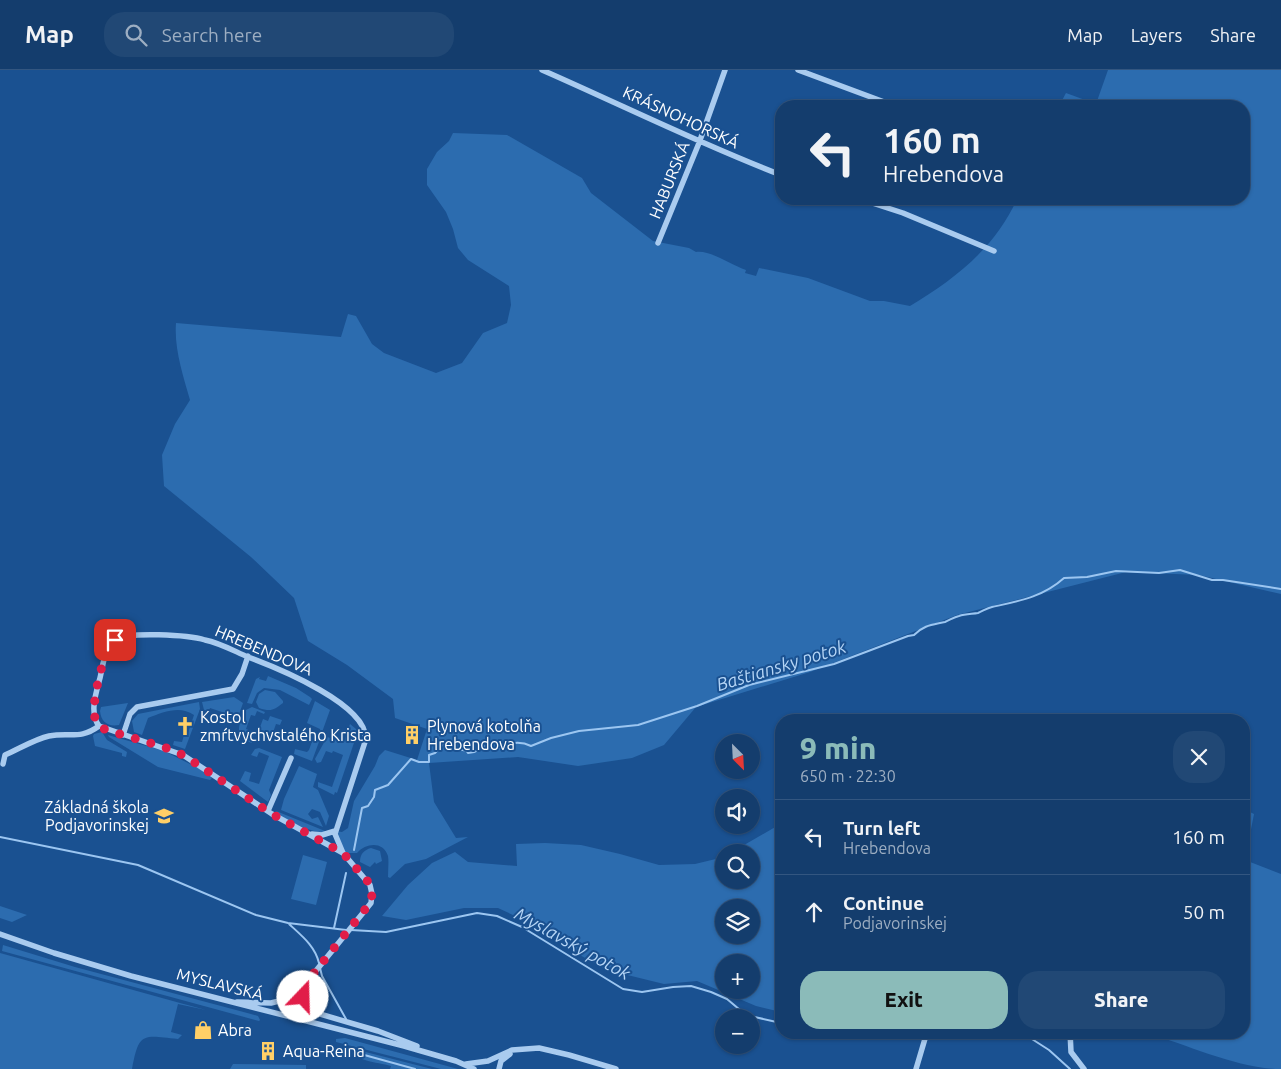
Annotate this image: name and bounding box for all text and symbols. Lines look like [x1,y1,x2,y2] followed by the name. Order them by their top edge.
[104,12,454,57] search box
[25,21,74,48] text: Map
[122,21,150,49] icon: search
[162,24,262,46] text: Search here
[1067,25,1103,45] text: Map
[1131,25,1182,45] text: Layers
[1210,25,1256,45] text: Share
[620,80,743,152] street label: KRÁSNOHORSKÁ
[800,120,865,185] icon: left
[883,120,981,160] text: 160 m
[644,137,693,221] street label: HABURSKÁ
[883,161,1004,186] text: Hrebendova
[94,619,136,661] pin
[213,621,316,679] street label: HREBENDOVA
[101,626,129,654] icon: arrive
[714,636,849,694] water label: Baštiansky potok
[200,708,371,744] place label: Kostol zmŕtvychvstalého Krista
[174,715,196,737] church icon: Kostol zmŕtvychvstalého Krista
[427,717,541,753] place label: Plynová kotolňa Hrebendova
[401,724,423,746] building icon: Plynová kotolňa Hrebendova
[800,731,876,765] text: 9 min
[1173,731,1225,783] button: close
[715,734,760,779] north arrow
[715,734,760,1054] map controls
[800,767,896,785] text: 650 m · 22:30
[715,789,760,834] button: sound
[44,798,149,834] place label: Základná škola Podjavorinskej
[153,805,175,827] school or university icon: Základná škola Podjavorinskej
[843,817,921,839] text: Turn left
[800,823,828,851] icon: left
[1172,826,1225,848] text: 160 m
[843,839,931,857] text: Hrebendova
[715,844,760,889] button: search
[843,892,924,914] text: Continue
[800,898,828,926] icon: ahead
[715,899,760,944] button: layers
[1183,901,1225,923] text: 50 m
[512,903,635,983] water label: Myslavský potok
[843,914,947,932] text: Podjavorinskej
[715,954,760,999] button: +
[175,963,266,1004] street label: MYSLAVSKÁ
[276,970,328,1022] position arrow
[800,971,1008,1029] button: Exit
[1018,971,1225,1029] button: Share
[715,1009,760,1054] button: −
[192,1019,214,1041] shop icon: Abra
[218,1021,252,1039] place label: Abra
[257,1040,279,1062] building icon: Aqua-Reina
[283,1042,365,1060] place label: Aqua-Reina

